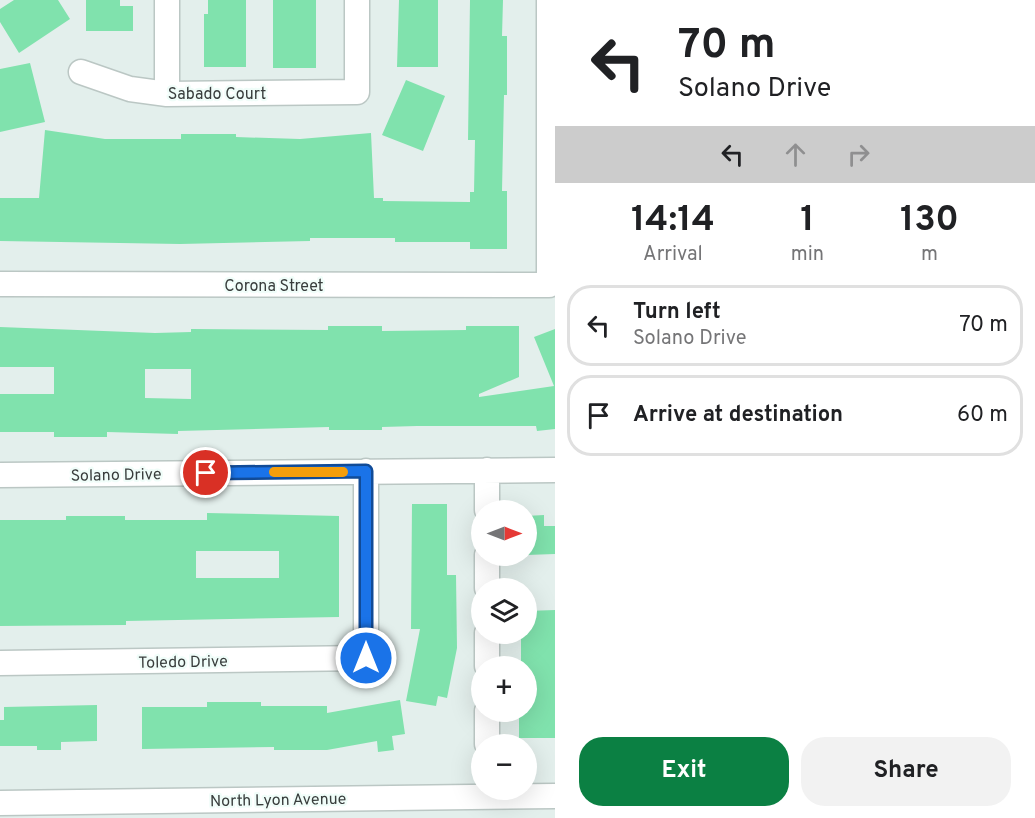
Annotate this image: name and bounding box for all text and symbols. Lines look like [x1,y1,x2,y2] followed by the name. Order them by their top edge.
[678,20,776,73] text: 70 m
[579,24,657,102] icon: left
[678,72,831,106] text: Solano Drive
[168,85,266,105] street label: Sabado Court
[716,138,749,171] icon: left
[779,138,812,171] icon: ahead
[842,138,875,171] icon: right
[631,198,715,244] text: 14:14
[800,198,815,244] text: 1
[900,198,959,244] text: 130
[643,242,703,268] text: Arrival
[791,242,824,268] text: min
[921,242,938,268] text: m
[224,277,324,297] street label: Corona Street
[633,299,721,326] text: Turn left
[582,309,615,342] icon: left
[959,312,1008,339] text: 70 m
[633,326,747,352] text: Solano Drive
[582,399,615,432] icon: arrive
[633,402,843,429] text: Arrive at destination
[957,402,1008,429] text: 60 m
[180,447,231,498] pin
[189,456,222,489] icon: arrive
[70,465,162,487] street label: Solano Drive
[471,500,537,566] north arrow
[471,500,537,800] map controls
[471,578,537,644] button: layers
[334,626,398,690] position arrow
[138,652,228,674] street label: Toledo Drive
[471,656,537,722] button: +
[471,734,537,800] button: −
[579,737,789,806] button: Exit
[801,737,1011,806] button: Share
[210,790,346,812] street label: North Lyon Avenue

